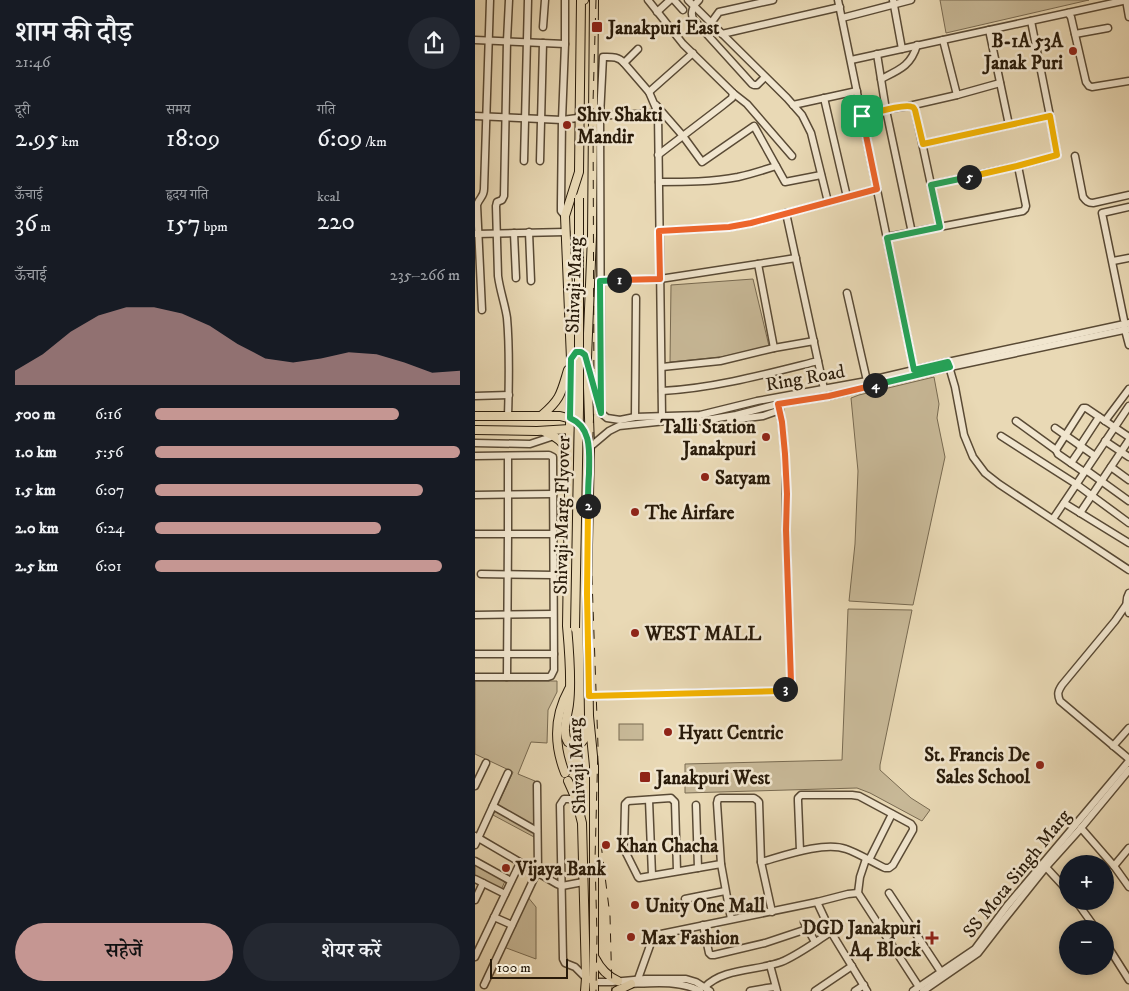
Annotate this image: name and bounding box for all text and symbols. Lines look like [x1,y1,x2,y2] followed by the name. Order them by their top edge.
[15,15,132,50] text: शाम की दौड़
[408,17,460,69] button: share
[606,17,720,40] place label: Janakpuri East
[590,20,604,34] marker: Janakpuri East
[982,30,1064,75] place label: B-1A 53A Janak Puri
[1067,45,1079,57] marker: B-1A 53A Janak Puri
[15,52,50,72] text: 21:46
[841,95,883,137] pin
[15,101,30,119] text: दूरी
[166,101,191,119] text: समय
[317,101,335,119] text: गति
[848,102,876,130] icon: arrive
[577,104,663,149] place label: Shiv Shakti Mandir
[561,119,573,131] marker: Shiv Shakti Mandir
[15,123,58,154] text: 2.95
[166,123,220,154] text: 18:09
[317,123,362,154] text: 6:09
[58,133,79,151] text: km
[362,133,387,151] text: /km
[957,164,981,190] pin: 5
[966,168,973,186] text: 5
[15,186,43,204] text: ऊँचाई
[166,186,208,204] text: हृदय गति
[317,188,340,206] text: kcal
[317,206,355,237] text: 220
[15,208,37,239] text: 36
[166,208,201,239] text: 157
[37,218,51,236] text: m
[201,218,228,236] text: bpm
[561,236,588,334] street label: Shivaji Marg
[15,265,47,285] text: ऊँचाई
[390,265,460,285] text: 235–266 m
[607,268,631,292] pin: 1
[617,271,622,289] text: 1
[764,360,847,397] street label: Ring Road
[863,372,887,398] pin: 4
[871,376,880,394] text: 4
[15,404,56,424] text: 500 m
[95,404,122,424] text: 6:16
[660,416,757,461] place label: Talli Station Janakpuri
[760,431,772,443] marker: Talli Station Janakpuri
[550,435,575,595] street label: Shivaji Marg Flyover
[15,442,57,462] text: 1.0 km
[95,442,123,462] text: 5:56
[715,467,771,490] place label: Satyam
[699,471,711,483] marker: Satyam
[15,480,56,500] text: 1.5 km
[95,480,125,500] text: 6:07
[575,494,601,518] pin: 2
[585,497,592,515] text: 2
[644,502,734,525] place label: The Airfare
[629,506,641,518] marker: The Airfare
[15,518,59,538] text: 2.0 km
[95,518,125,538] text: 6:24
[15,556,58,576] text: 2.5 km
[95,556,122,576] text: 6:01
[644,623,761,646] place label: WEST MALL
[629,627,641,639] marker: WEST MALL
[773,676,797,702] pin: 3
[783,680,788,698] text: 3
[563,716,592,815] street label: Shivaji Marg
[678,722,783,745] place label: Hyatt Centric
[662,726,674,738] marker: Hyatt Centric
[924,744,1030,789] place label: St. Francis De Sales School
[1034,759,1046,771] marker: St. Francis De Sales School
[654,767,771,790] place label: Janakpuri West
[638,770,652,784] marker: Janakpuri West
[958,805,1076,943] street label: SS Mota Singh Marg
[616,835,719,858] place label: Khan Chacha
[600,839,612,851] marker: Khan Chacha
[1059,855,1114,975] map controls
[1059,855,1114,910] button: +
[515,858,607,882] place label: Vijaya Bank
[500,862,512,874] marker: Vijaya Bank
[645,895,766,918] place label: Unity One Mall
[629,899,641,911] marker: Unity One Mall
[802,917,922,962] place label: DGD Janakpuri A4 Block
[1059,920,1114,975] button: −
[15,923,233,981] button: सहेजें
[243,923,460,981] button: शेयर करें
[641,927,740,950] place label: Max Fashion
[625,931,637,943] marker: Max Fashion
[925,931,939,945] marker: DGD Janakpuri A4 Block
[490,956,567,979] scale bar
[497,959,531,977] text: 100 m

